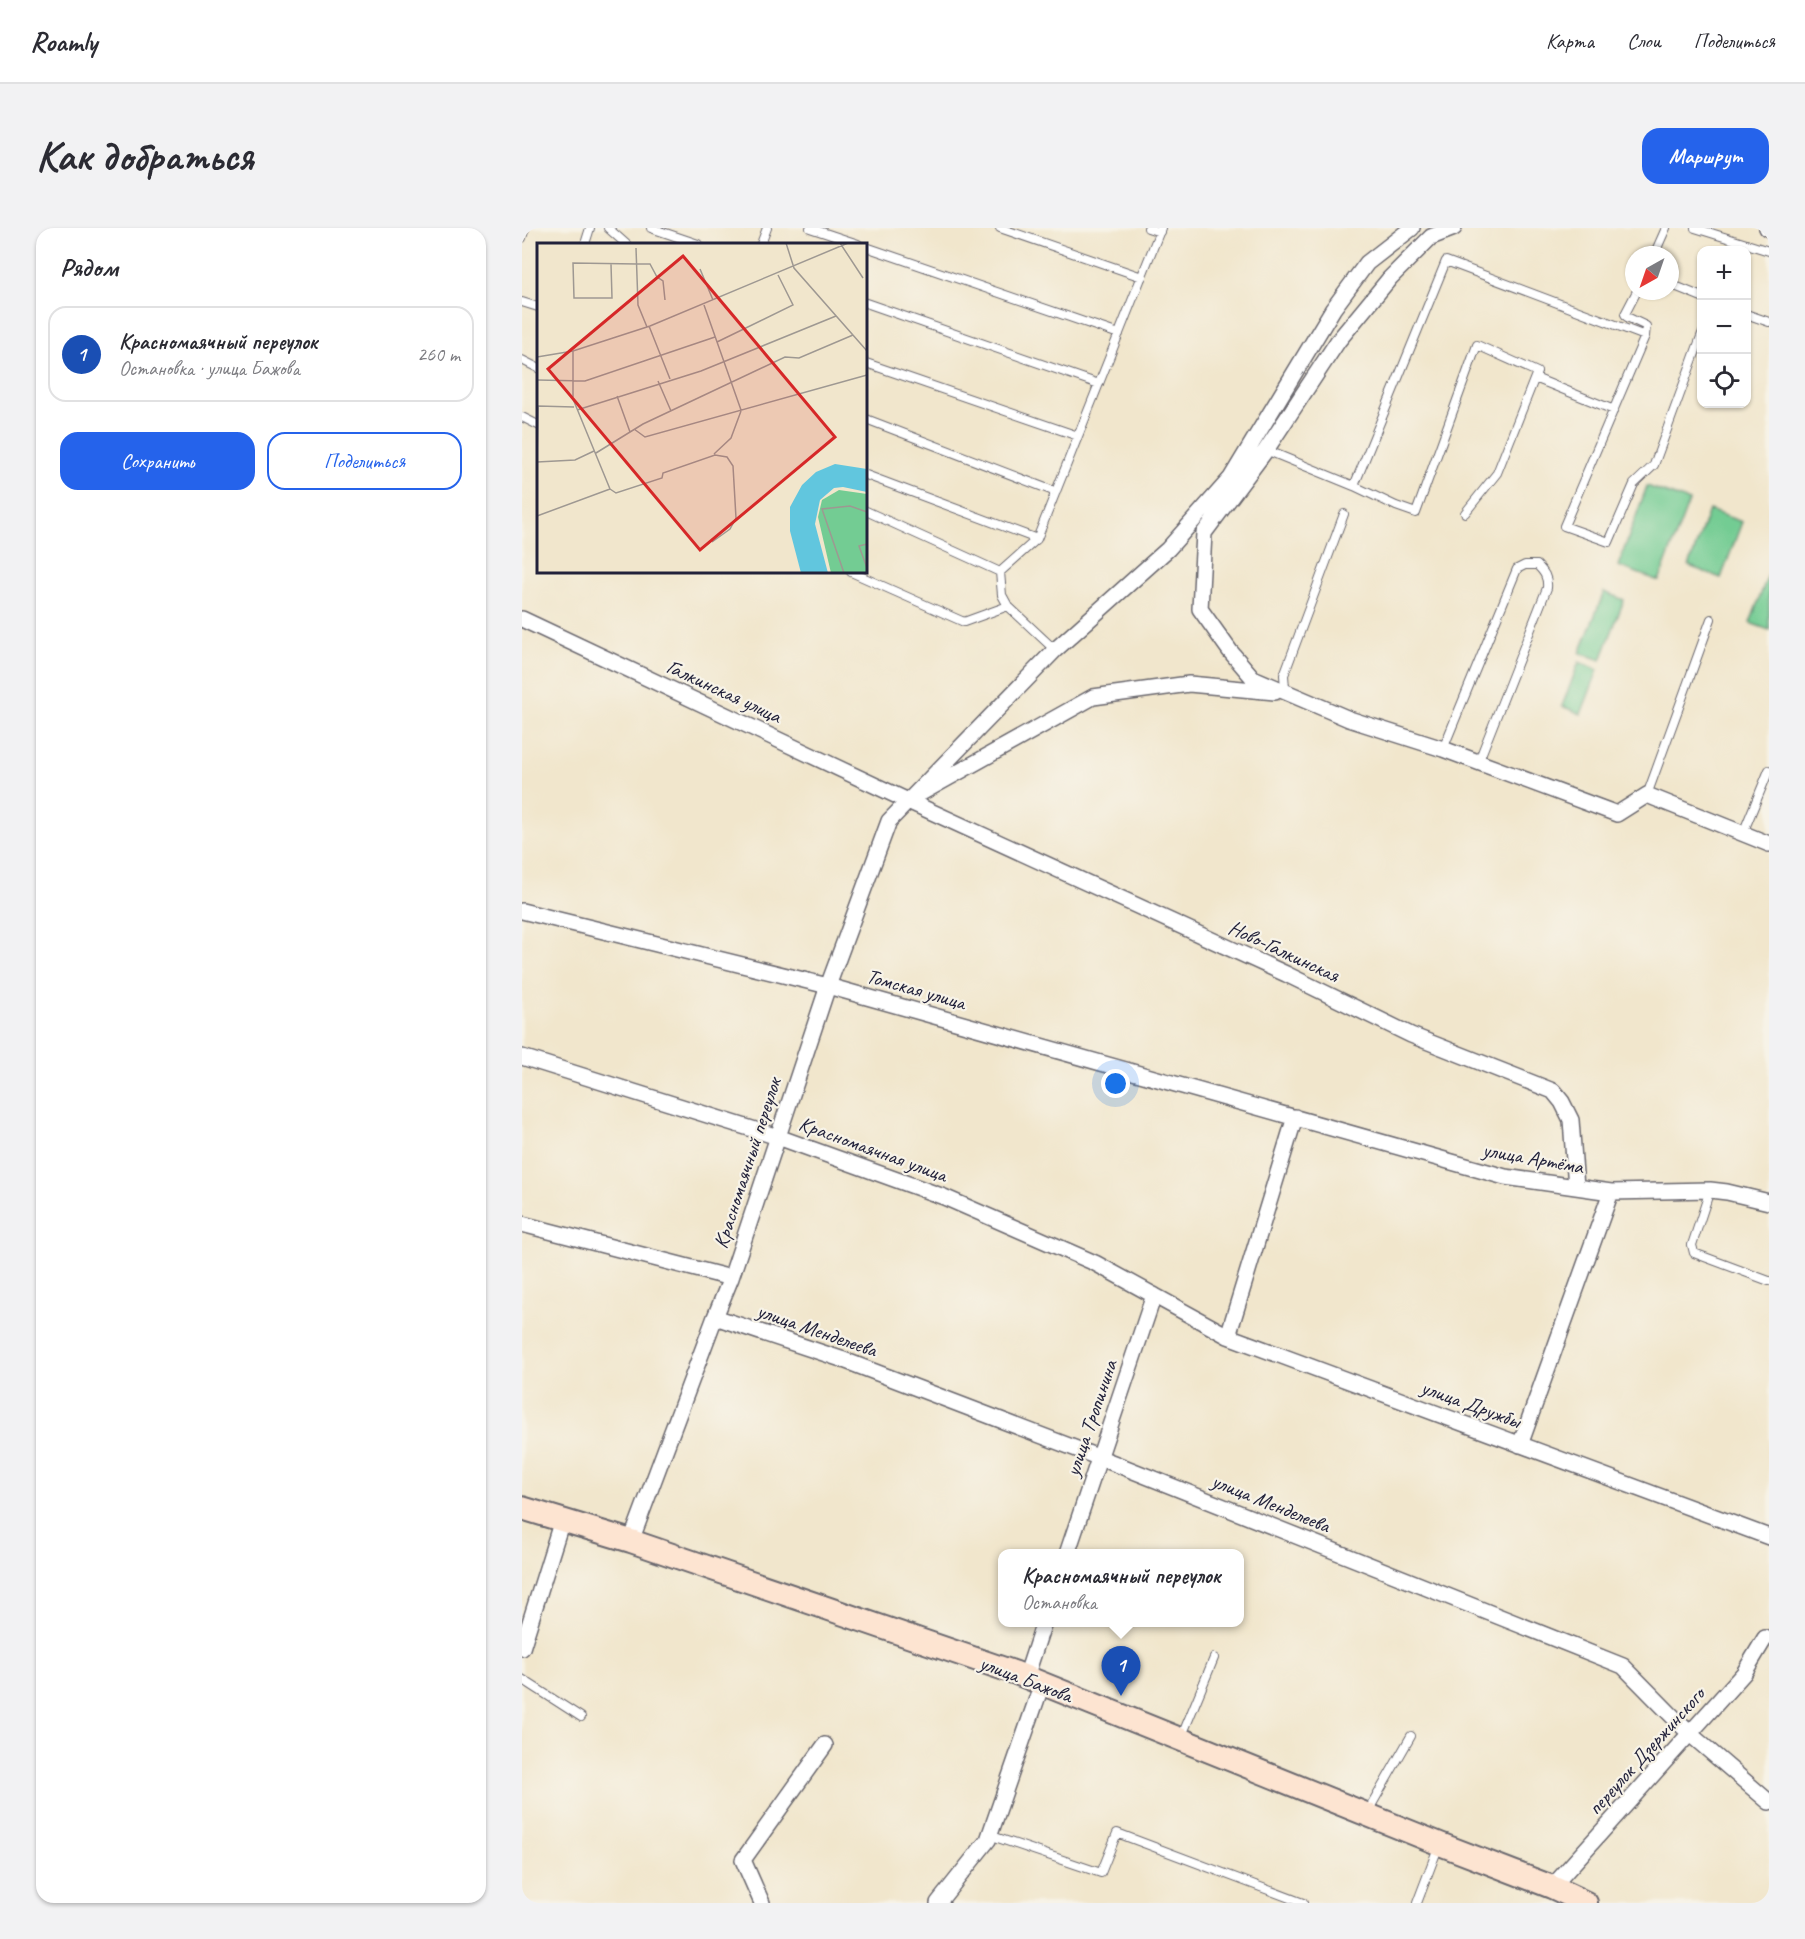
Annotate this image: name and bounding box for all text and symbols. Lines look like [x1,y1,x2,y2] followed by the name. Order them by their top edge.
[30,24,97,59] text: Roamly
[1546,28,1594,54] text: Карта
[1627,28,1661,54] text: Слои
[1694,28,1775,54] text: Поделиться
[1642,128,1769,184] button: Маршрут
[36,130,253,183] text: Как добраться
[537,243,867,573] inset map
[1625,246,1679,300] north arrow
[1697,246,1751,408] map controls
[1697,246,1751,300] button: +
[60,251,118,284] text: Рядом
[1697,300,1751,354] button: −
[119,328,317,356] text: Красномаячный переулок
[77,342,86,367] text: 1
[417,342,460,367] text: 260 m
[1697,354,1751,408] button: locate
[119,356,300,381] text: Остановка · улица Бажова
[60,432,255,490] button: Сохранить
[267,432,462,490] button: Поделиться
[662,653,787,730] street label: Галкинская улица
[1225,914,1345,989] street label: Ново-Галкинская
[864,962,971,1016] street label: Томская улица
[1101,1069,1130,1098] your location
[707,1072,788,1252] street label: Красномаячный переулок
[795,1110,953,1189] street label: Красномаячная улица
[1479,1136,1587,1180] street label: улица Артёма
[752,1297,882,1363] street label: улица Менделеева
[1058,1355,1124,1481] street label: улица Тропинина
[1416,1373,1526,1435] street label: улица Дружбы
[1206,1467,1335,1539] street label: улица Менделеева
[998,1549,1244,1627] popup
[1022,1562,1220,1590] text: Красномаячный переулок
[1022,1590,1097,1615] text: Остановка
[1102,1646,1140,1696] pin: 1
[974,1649,1078,1709] street label: улица Бажова
[1582,1680,1712,1820] street label: переулок Дзержинского

